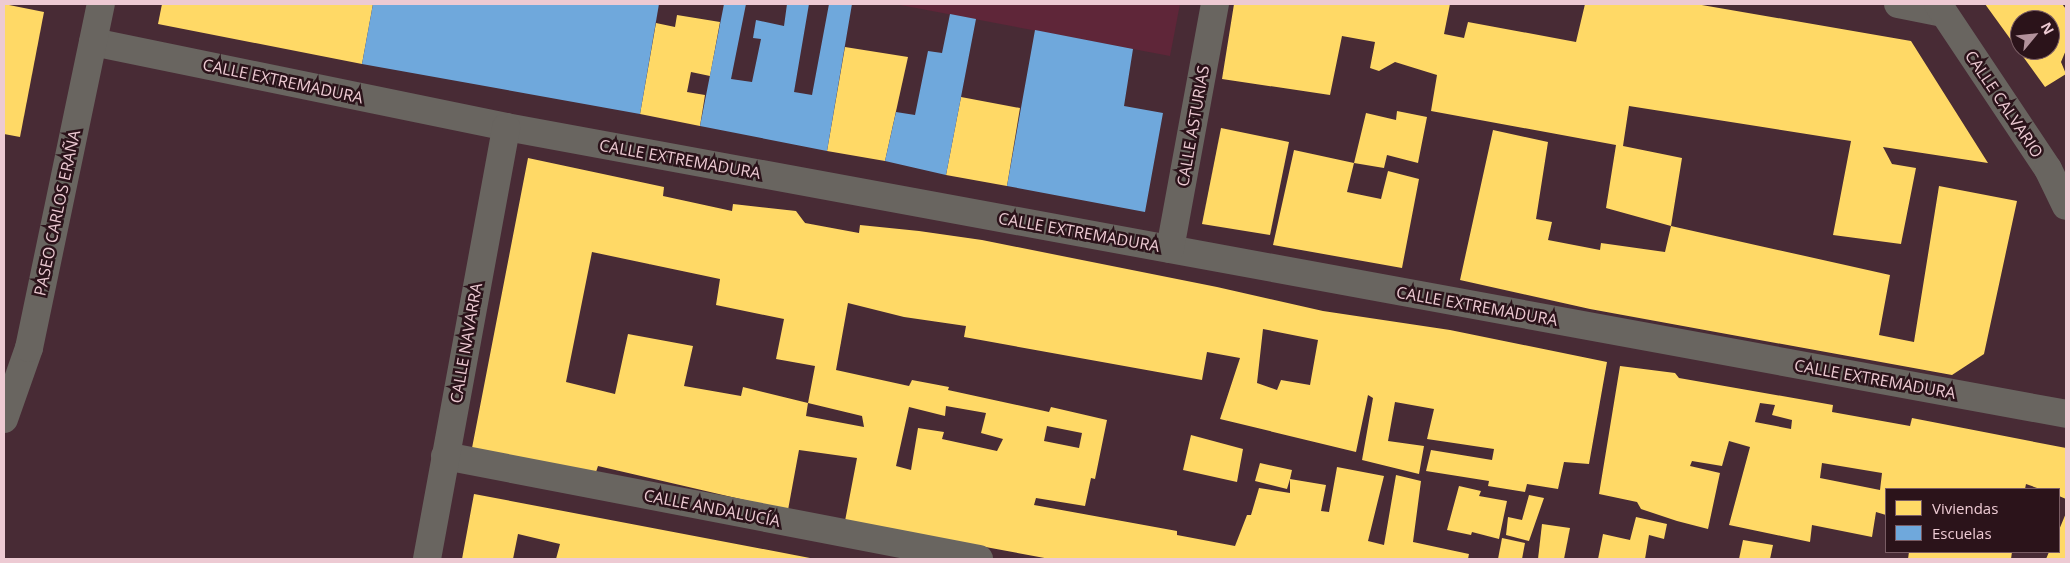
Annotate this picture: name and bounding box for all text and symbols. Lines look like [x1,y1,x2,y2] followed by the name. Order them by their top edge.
[2010,10,2060,60] north arrow
[2037,19,2059,38] text: N
[1961,47,2047,161] street label: CALLE CALVARIO
[201,55,365,107] street label: CALLE EXTREMADURA
[1173,64,1213,188] street label: CALLE ASTURIAS
[30,128,84,298] street label: PASEO CARLOS ERAÑA
[598,135,762,183] street label: CALLE EXTREMADURA
[997,208,1161,256] street label: CALLE EXTREMADURA
[446,281,486,405] street label: CALLE NAVARRA
[1395,282,1559,330] street label: CALLE EXTREMADURA
[1793,355,1957,403] street label: CALLE EXTREMADURA
[642,485,782,531] street label: CALLE ANDALUCÍA
[1885,488,2060,553] legend
[1932,498,1998,518] text: Viviendas
[1932,523,1992,543] text: Escuelas

